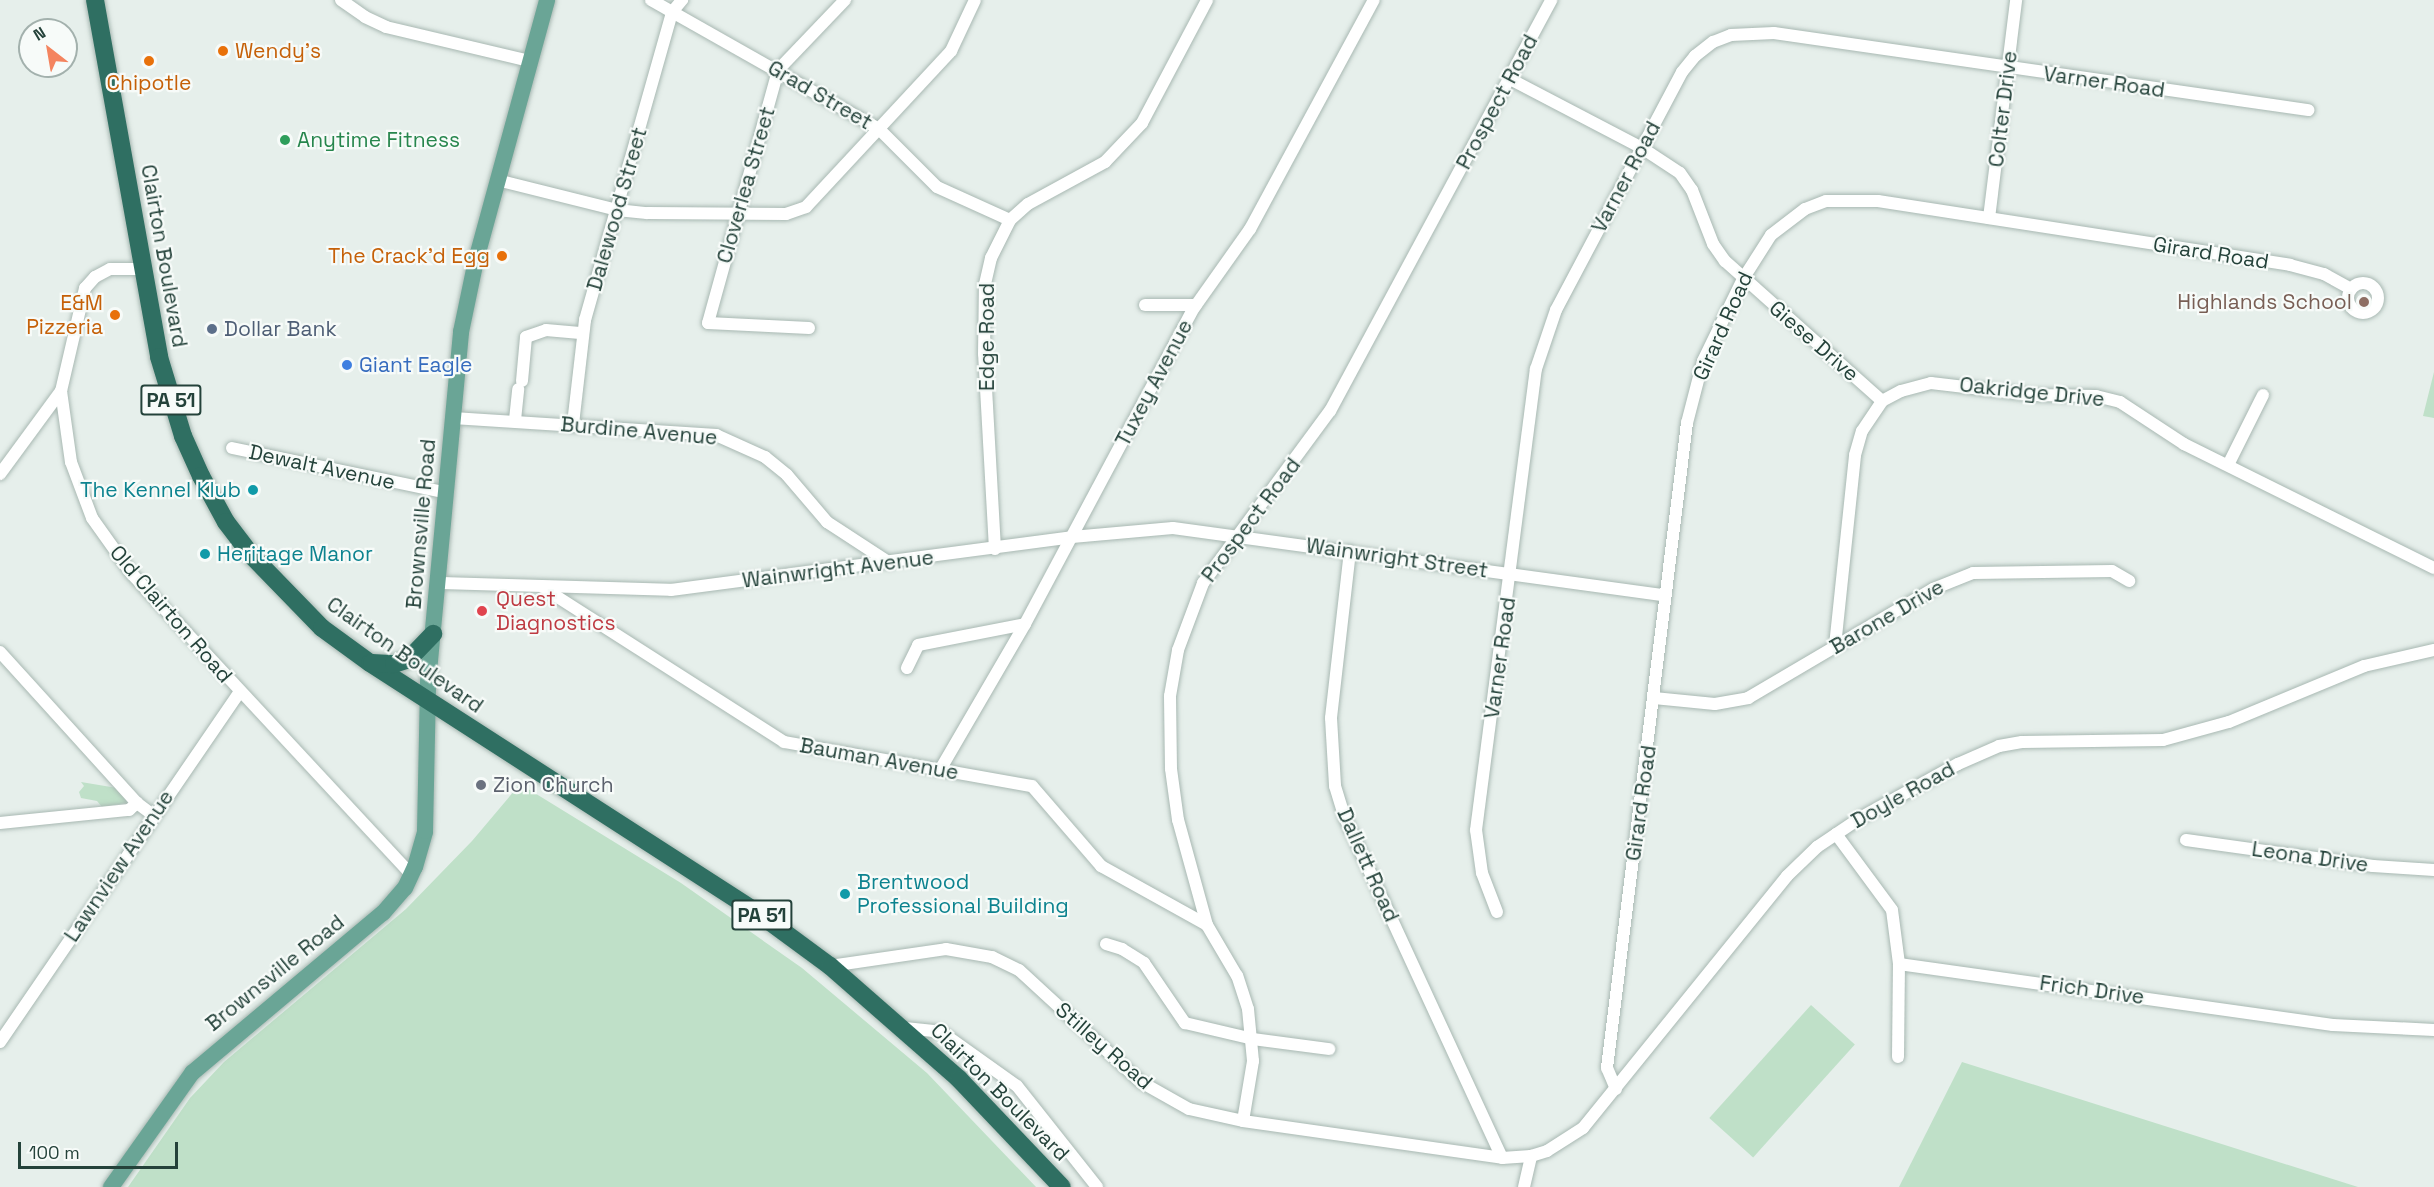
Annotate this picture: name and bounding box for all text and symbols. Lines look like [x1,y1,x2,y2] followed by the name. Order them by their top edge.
[18,18,78,78] north arrow
[29,22,50,46] text: N
[1451,30,1543,174] street label: Prospect Road
[235,38,321,64] place label: Wendy's
[216,44,230,58] marker: Wendy's
[1983,49,2023,169] street label: Colter Drive
[142,54,156,68] marker: Chipotle
[763,55,877,135] street label: Grad Street
[2042,61,2166,103] street label: Varner Road
[107,70,191,96] place label: Chipotle
[712,104,780,266] street label: Cloverlea Street
[1586,117,1666,237] street label: Varner Road
[582,124,652,294] street label: Dalewood Street
[297,127,460,153] place label: Anytime Fitness
[278,133,292,147] marker: Anytime Fitness
[136,163,192,349] street label: Clairton Boulevard
[2151,231,2271,275] street label: Girard Road
[328,243,490,269] place label: The Crack'd Egg
[495,249,509,263] marker: The Crack'd Egg
[1688,268,1758,384] street label: Girard Road
[974,283,1000,391] street label: Edge Road
[2177,289,2352,315] place label: Highlands School
[26,290,103,340] place label: E&M Pizzeria
[1764,295,1864,387] street label: Giese Drive
[2357,295,2371,309] marker: Highlands School
[108,308,122,322] marker: E&M Pizzeria
[1110,315,1198,451] street label: Tuxey Avenue
[224,316,337,342] place label: Dollar Bank
[205,322,219,336] marker: Dollar Bank
[359,352,472,378] place label: Giant Eagle
[340,358,354,372] marker: Giant Eagle
[1958,372,2106,412] street label: Oakridge Drive
[140,383,202,417] road number: PA 51
[559,412,719,450] street label: Burdine Avenue
[401,438,441,610] street label: Brownsville Road
[246,439,398,495] street label: Dewalt Avenue
[1196,453,1306,587] street label: Prospect Road
[80,477,241,503] place label: The Kennel Klub
[246,483,260,497] marker: The Kennel Klub
[1304,533,1490,583] street label: Wainwright Street
[104,540,238,688] street label: Old Clairton Road
[217,541,373,567] place label: Heritage Manor
[741,545,935,593] street label: Wainwright Avenue
[198,547,212,561] marker: Heritage Manor
[1825,574,1949,660] street label: Barone Drive
[496,586,615,636] place label: Quest Diagnostics
[322,592,488,718] street label: Clairton Boulevard
[1479,596,1521,720] street label: Varner Road
[473,602,491,620] marker: Quest Diagnostics
[797,733,961,785] street label: Bauman Avenue
[1620,743,1662,863] street label: Girard Road
[1847,756,1959,834] street label: Doyle Road
[493,772,614,798] place label: Zion Church
[474,778,488,792] marker: Zion Church
[59,785,179,947] street label: Lawnview Avenue
[1332,804,1404,926] street label: Dallett Road
[2250,836,2370,878] street label: Leona Drive
[857,869,1069,919] place label: Brentwood Professional Building
[838,887,852,901] marker: Brentwood Professional Building
[730,898,794,932] road number: PA 51
[201,909,349,1037] street label: Brownsville Road
[2038,970,2146,1010] street label: Frich Drive
[1050,997,1158,1095] street label: Stilley Road
[926,1018,1074,1166] street label: Clairton Boulevard
[21,1130,182,1168] scale bar
[29,1141,80,1164] text: 100 m

